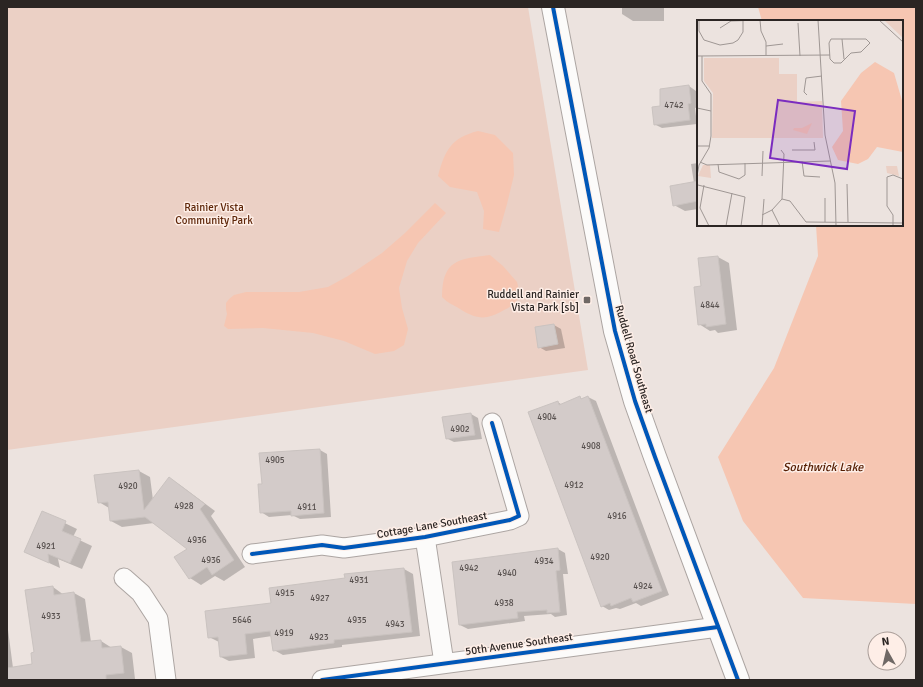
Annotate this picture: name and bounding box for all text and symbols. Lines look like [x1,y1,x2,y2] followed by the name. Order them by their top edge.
[697,20,903,226] inset map
[664,100,684,111] house number: 4742
[175,201,253,227] park label: Rainier Vista Community Park
[487,288,579,314] place label: Ruddell and Rainier Vista Park [sb]
[582,295,592,305] marker: Ruddell and Rainier Vista Park [sb]
[700,300,720,311] house number: 4844
[612,304,656,415] street label: Ruddell Road Southeast
[537,412,557,423] house number: 4904
[450,424,470,435] house number: 4902
[581,441,601,452] house number: 4908
[265,455,285,466] house number: 4905
[783,460,864,475] water label: Southwick Lake
[564,480,584,491] house number: 4912
[118,481,138,492] house number: 4920
[174,501,194,512] house number: 4928
[297,502,317,513] house number: 4911
[376,509,488,541] street label: Cottage Lane Southeast
[607,511,627,522] house number: 4916
[187,535,207,546] house number: 4936
[36,541,56,552] house number: 4921
[590,552,610,563] house number: 4920
[201,555,221,566] house number: 4936
[534,556,554,567] house number: 4934
[459,563,479,574] house number: 4942
[497,568,517,579] house number: 4940
[349,575,369,586] house number: 4931
[633,581,653,592] house number: 4924
[275,588,295,599] house number: 4915
[310,593,330,604] house number: 4927
[494,598,514,609] house number: 4938
[41,611,61,622] house number: 4933
[232,615,252,626] house number: 5646
[347,615,367,626] house number: 4935
[385,619,405,630] house number: 4943
[274,628,294,639] house number: 4919
[464,630,574,658] street label: 50th Avenue Southeast
[867,631,907,671] north arrow
[309,632,329,643] house number: 4923
[881,635,890,649] text: N

